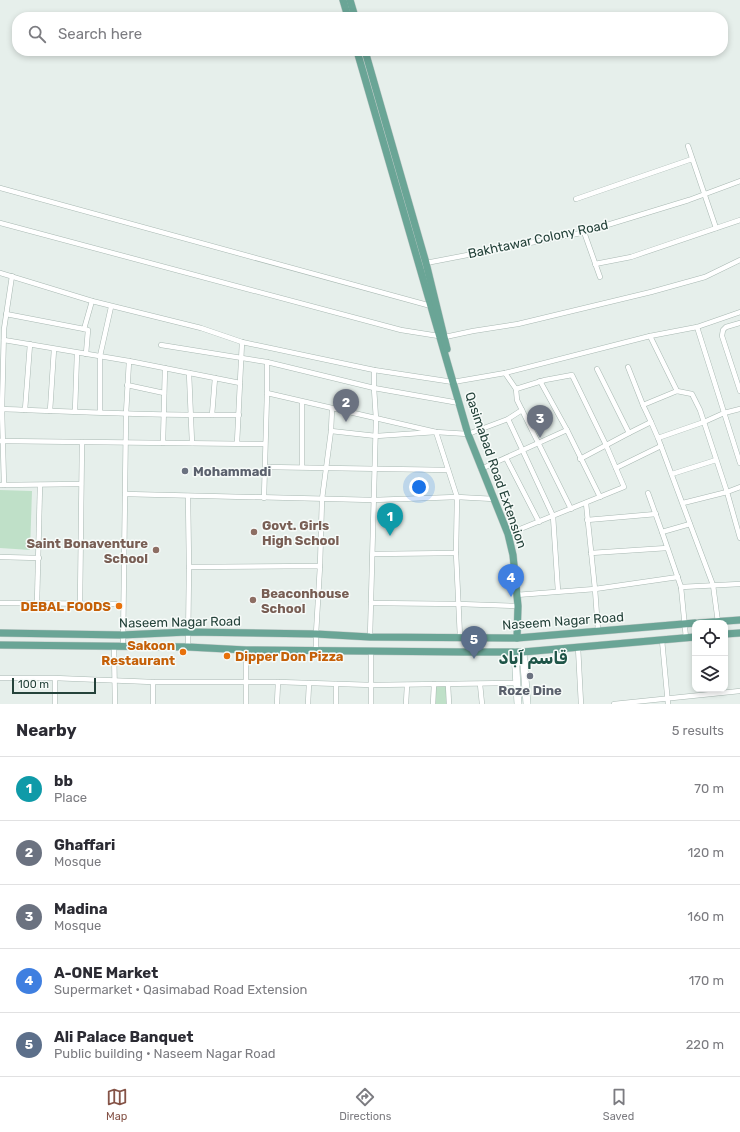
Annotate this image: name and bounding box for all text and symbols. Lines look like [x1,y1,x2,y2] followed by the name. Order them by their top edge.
[12,12,728,56] search box
[26,23,48,45] icon: search
[58,25,142,43] text: Search here
[466,217,610,261] street label: Bakhtawar Colony Road
[333,389,359,422] pin: 2
[462,390,530,550] street label: Qasimabad Road Extension
[527,405,553,438] pin: 3
[193,464,271,479] place label: Mohammadi
[180,466,190,476] marker: Mohammadi
[409,477,429,497] your location
[377,503,403,536] pin: 1
[262,518,339,548] place label: Govt. Girls High School
[249,527,259,537] marker: Govt. Girls High School
[26,536,148,566] place label: Saint Bonaventure School
[151,545,161,555] marker: Saint Bonaventure School
[498,564,524,597] pin: 4
[261,586,349,616] place label: Beaconhouse School
[248,595,258,605] marker: Beaconhouse School
[20,599,111,614] place label: DEBAL FOODS
[114,601,124,611] marker: DEBAL FOODS
[502,609,624,634] street label: Naseem Nagar Road
[119,613,241,632] street label: Naseem Nagar Road
[692,620,728,692] map controls
[692,620,728,656] button: locate
[461,626,487,659] pin: 5
[101,638,175,668] place label: Sakoon Restaurant
[178,647,188,657] marker: Sakoon Restaurant
[498,648,568,669] district label: قاسم آباد
[235,649,344,664] place label: Dipper Don Pizza
[222,651,232,661] marker: Dipper Don Pizza
[692,656,728,692] button: layers
[525,671,535,681] marker: Roze Dine
[12,676,96,695] scale bar
[18,678,49,691] text: 100 m
[498,683,562,698] place label: Roze Dine
[16,720,77,740] text: Nearby
[672,723,724,738] text: 5 results
[54,772,73,790] text: bb
[26,781,32,796] text: 1
[694,781,724,796] text: 70 m
[54,790,87,805] text: Place
[54,836,115,854] text: Ghaffari
[25,845,33,860] text: 2
[688,845,724,860] text: 120 m
[54,854,101,869] text: Mosque
[54,900,108,918] text: Madina
[25,909,33,924] text: 3
[688,909,724,924] text: 160 m
[54,918,101,933] text: Mosque
[54,964,158,982] text: A-ONE Market
[25,973,33,988] text: 4
[689,973,724,988] text: 170 m
[54,982,307,997] text: Supermarket · Qasimabad Road Extension
[54,1028,193,1046] text: Ali Palace Banquet
[25,1037,33,1052] text: 5
[686,1037,724,1052] text: 220 m
[54,1046,276,1061] text: Public building · Naseem Nagar Road
[106,1086,128,1123] tab: Map
[339,1086,391,1123] tab: Directions
[603,1086,634,1123] tab: Saved

